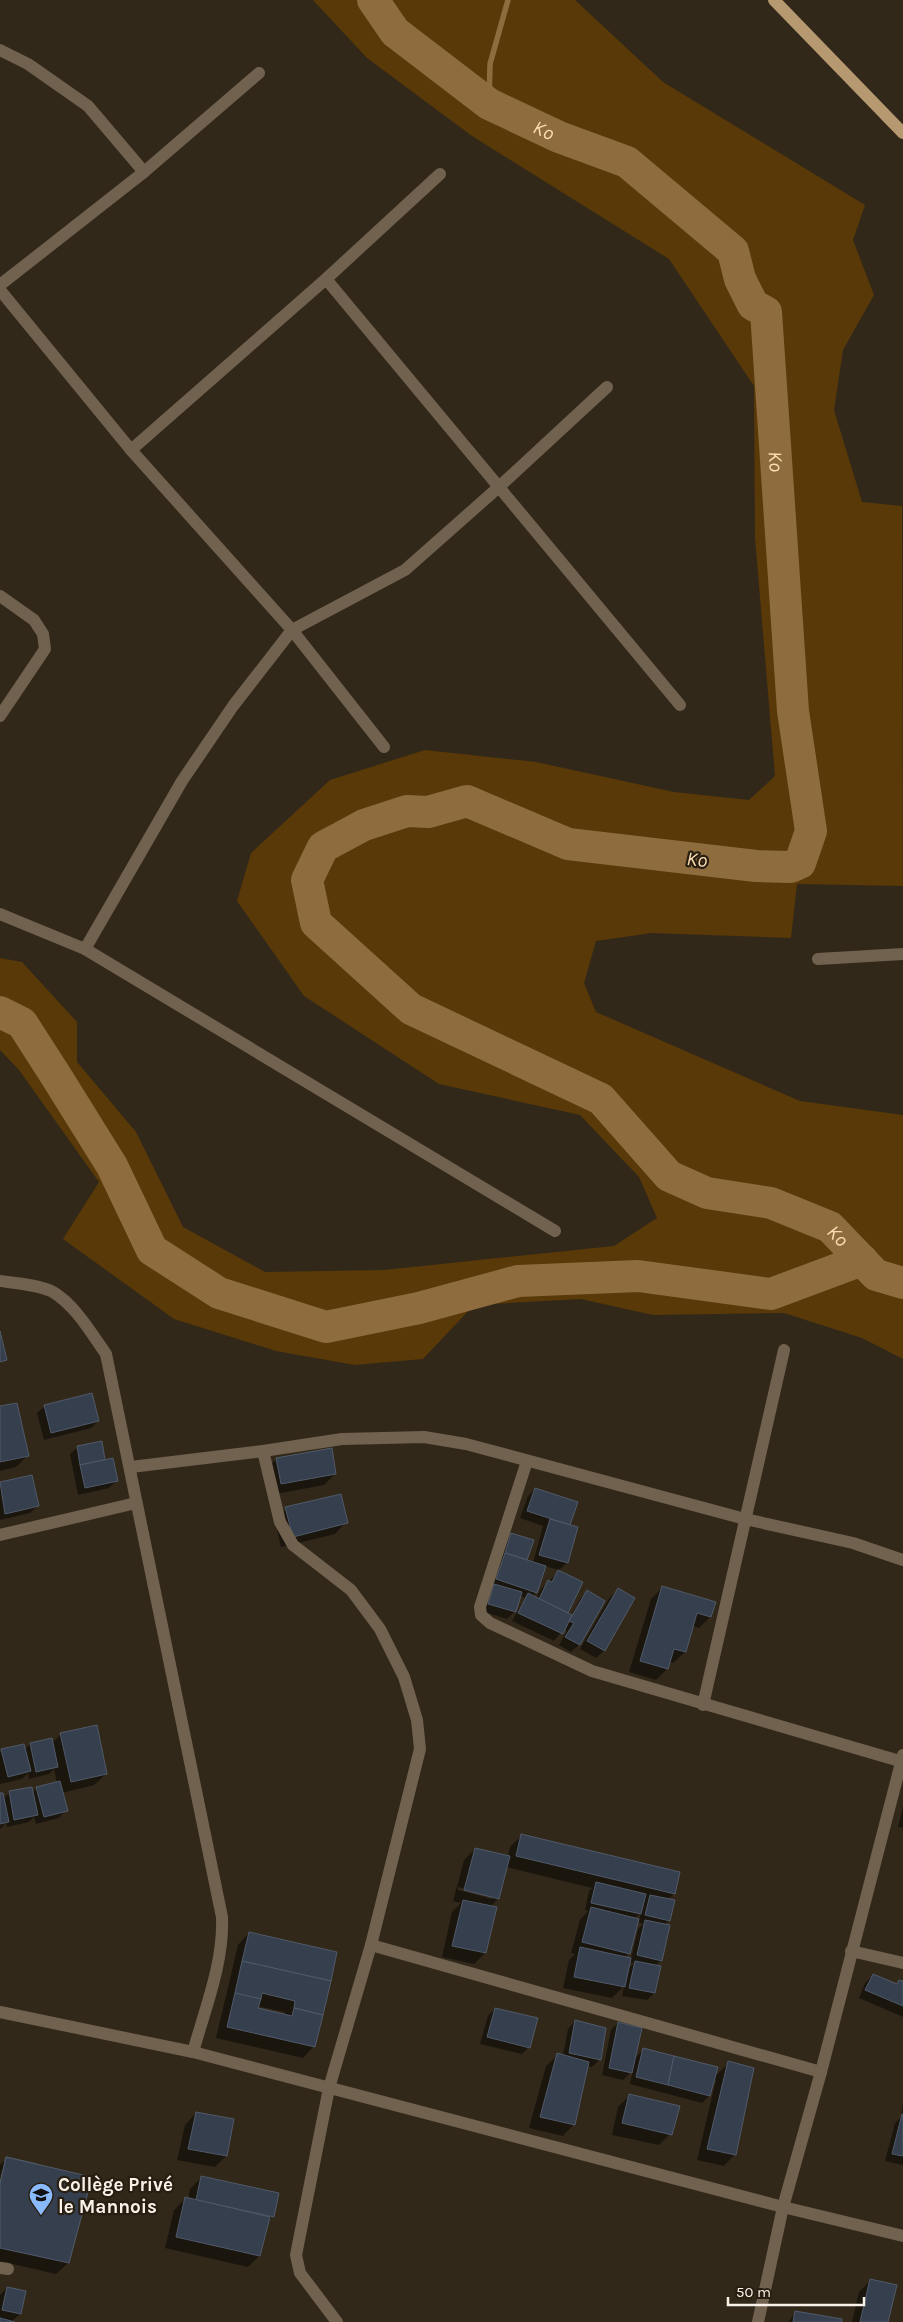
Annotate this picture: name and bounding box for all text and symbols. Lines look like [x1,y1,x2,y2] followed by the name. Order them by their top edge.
[529,116,558,145] water label: Ko
[763,450,788,473] water label: Ko
[685,847,709,872] water label: Ko
[822,1220,853,1251] water label: Ko
[58,2174,173,2218] place label: Collège Privé le Mannois
[28,2182,54,2216] school or university icon: Collège Privé le Mannois
[728,2274,864,2306] scale bar
[736,2283,771,2301] text: 50 m

